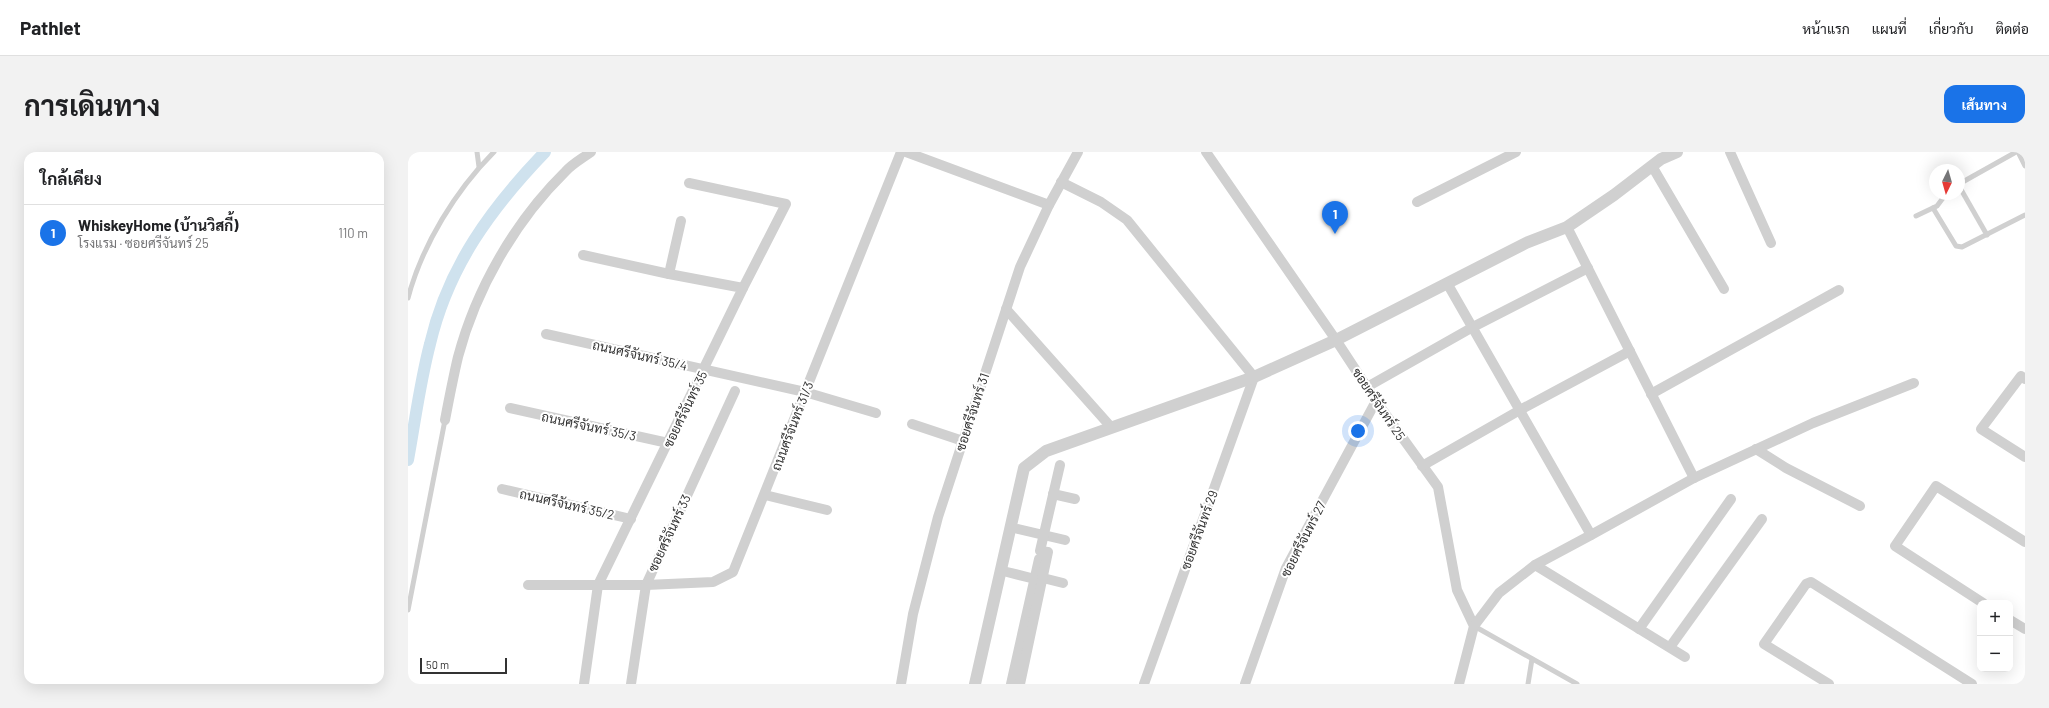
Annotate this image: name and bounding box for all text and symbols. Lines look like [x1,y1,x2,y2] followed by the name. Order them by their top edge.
[20,16,81,39] text: Pathlet
[1802,20,1850,37] text: หน้าแรก
[1872,20,1907,37] text: แผนที่
[1929,20,1973,37] text: เกี่ยวกับ
[1995,20,2029,37] text: ติดต่อ
[1944,85,2025,123] button: เส้นทาง
[24,88,160,122] text: การเดินทาง
[1929,164,1965,200] north arrow
[40,168,102,188] text: ใกล้เคียง
[1322,201,1348,234] pin: 1
[78,216,238,234] text: WhiskeyHome (บ้านวิสกี้)
[51,225,55,241] text: 1
[338,225,368,241] text: 110 m
[78,235,209,251] text: โรงแรม · ซอยศรีจันทร์ 25
[591,335,689,374] street label: ถนนศรีจันทร์ 35/4
[1349,364,1410,443] street label: ซอยศรีจันทร์ 25
[659,367,711,450] street label: ซอยศรีจันทร์ 35
[951,371,992,453] street label: ซอยศรีจันทร์ 31
[767,379,816,473] street label: ถนนศรีจันทร์ 31/3
[540,407,638,444] street label: ถนนศรีจันทร์ 35/3
[1348,421,1368,441] your location
[518,484,616,523] street label: ถนนศรีจันทร์ 35/2
[1176,488,1221,572] street label: ซอยศรีจันทร์ 29
[643,491,694,574] street label: ซอยศรีจันทร์ 33
[1276,498,1329,580] street label: ซอยศรีจันทร์ 27
[1977,600,2013,672] map controls
[1977,600,2013,636] button: +
[1977,636,2013,672] button: −
[420,656,507,675] scale bar
[426,658,449,671] text: 50 m

